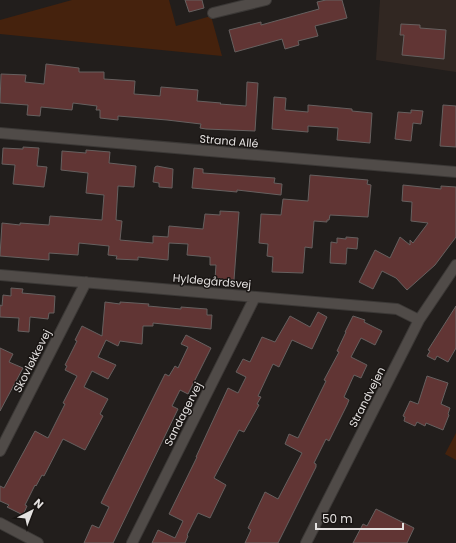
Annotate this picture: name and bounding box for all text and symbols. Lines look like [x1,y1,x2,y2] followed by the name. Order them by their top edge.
[199,130,259,152] street label: Strand Allé
[172,270,252,292] street label: Hyldegårdsvej
[9,326,55,395] street label: Skovløkkevej
[345,364,389,430] street label: Strandvejen
[160,379,206,449] street label: Sandagervej
[12,491,52,531] north arrow
[30,495,47,512] text: N
[316,505,403,531] scale bar
[322,510,353,527] text: 50 m

